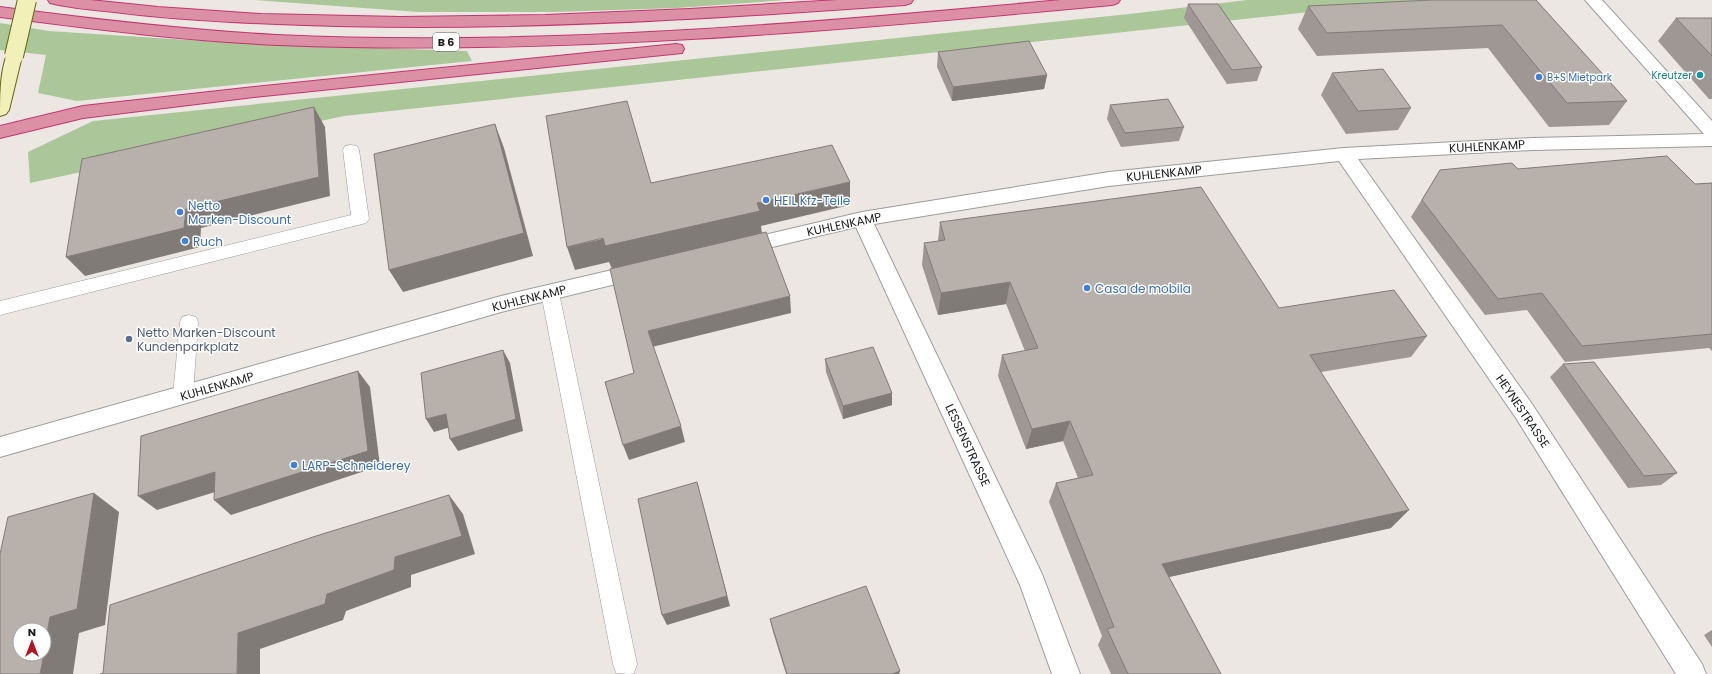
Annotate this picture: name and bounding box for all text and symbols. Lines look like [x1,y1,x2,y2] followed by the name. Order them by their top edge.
[433,33,459,51] road number: B 6
[1652,68,1692,83] place label: Kreutzer
[1547,70,1613,85] place label: B+S Mietpark
[1695,70,1705,80] marker: Kreutzer
[1534,72,1544,82] marker: B+S Mietpark
[1449,136,1525,156] street label: KUHLENKAMP
[1125,161,1203,185] street label: KUHLENKAMP
[774,192,850,209] place label: HEIL Kfz-Teile
[761,195,771,205] marker: HEIL Kfz-Teile
[188,197,291,228] place label: Netto Marken-Discount
[175,207,185,217] marker: Netto Marken-Discount
[805,208,883,240] street label: KUHLENKAMP
[193,233,223,250] place label: Ruch
[180,236,190,246] marker: Ruch
[1095,280,1191,297] place label: Casa de mobila
[490,281,568,315] street label: KUHLENKAMP
[1082,283,1092,293] marker: Casa de mobila
[137,324,276,355] place label: Netto Marken-Discount Kundenparkplatz
[124,334,134,344] marker: Netto Marken-Discount Kundenparkplatz
[178,367,256,405] street label: KUHLENKAMP
[1492,371,1554,451] street label: HEYNESTRASSE
[941,401,995,489] street label: LESSENSTRASSE
[302,457,411,474] place label: LARP-Schneiderey
[289,460,299,470] marker: LARP-Schneiderey
[12,622,52,662] north arrow
[28,624,36,640] text: N

